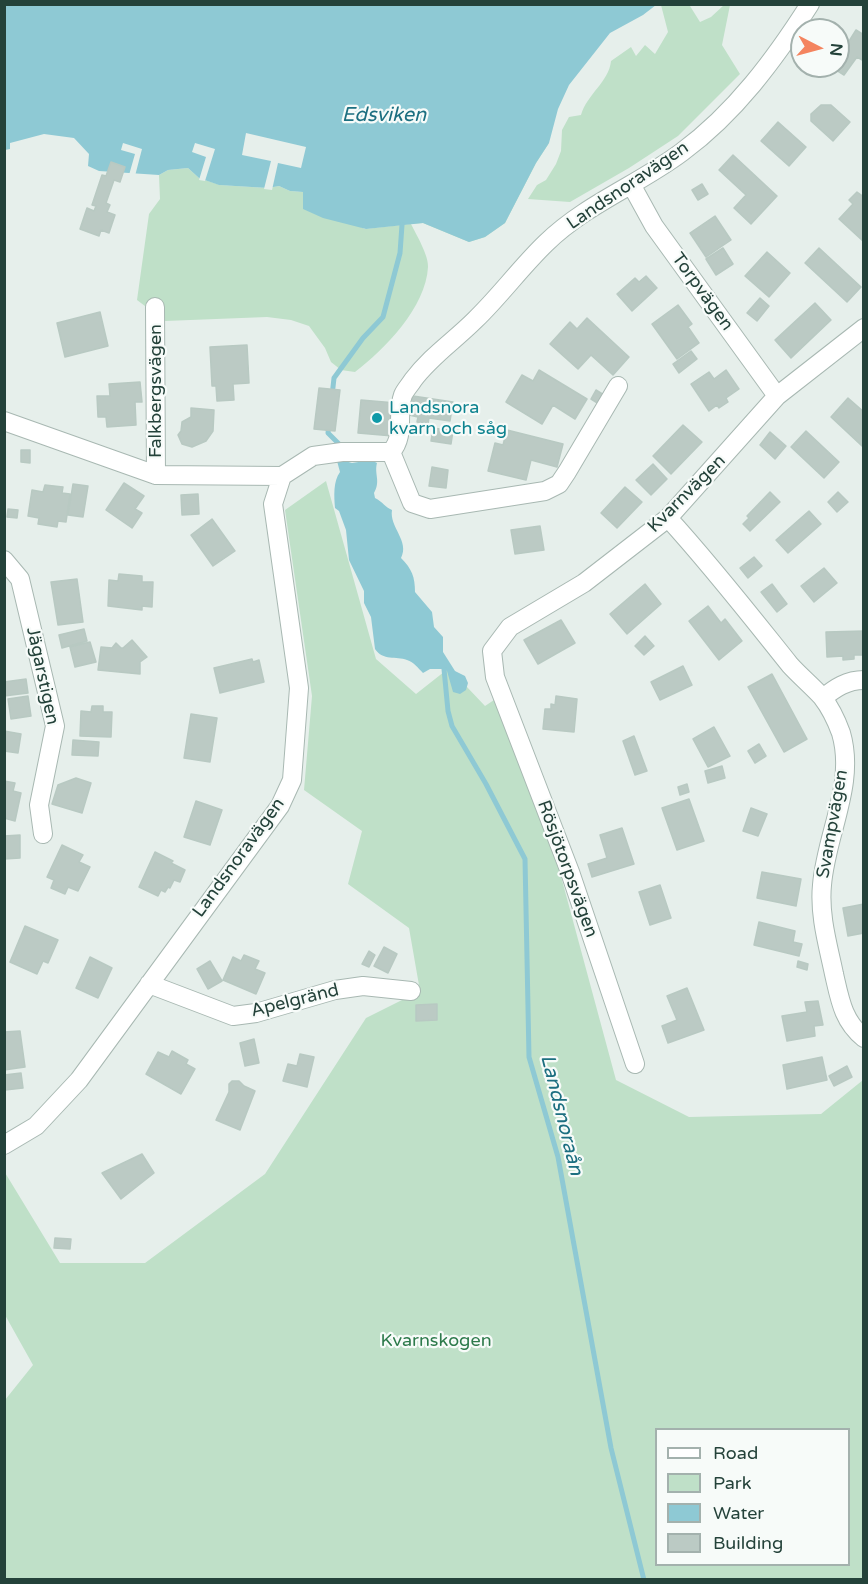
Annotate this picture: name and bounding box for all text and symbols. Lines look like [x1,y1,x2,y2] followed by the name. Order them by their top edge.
[790,18,850,78] north arrow
[825,42,847,57] text: N
[342,104,426,128] water label: Edsviken
[563,137,693,235] street label: Landsnoravägen
[667,249,737,335] street label: Torpvägen
[145,324,167,458] street label: Falkbergsvägen
[389,397,507,440] place label: Landsnora kvarn och såg
[370,411,384,425] marker: Landsnora kvarn och såg
[644,451,730,537] street label: Kvarnvägen
[21,625,63,727] street label: Jägarstigen
[813,768,853,880] street label: Svampvägen
[188,794,290,922] street label: Landsnoravägen
[532,797,602,941] street label: Rösjötorpsvägen
[249,980,341,1022] street label: Apelgränd
[534,1052,588,1178] water label: Landsnoraån
[380,1330,492,1352] park label: Kvarnskogen
[655,1428,850,1566] legend
[713,1442,758,1464] text: Road
[713,1472,751,1494] text: Park
[713,1502,764,1524] text: Water
[713,1532,783,1554] text: Building

